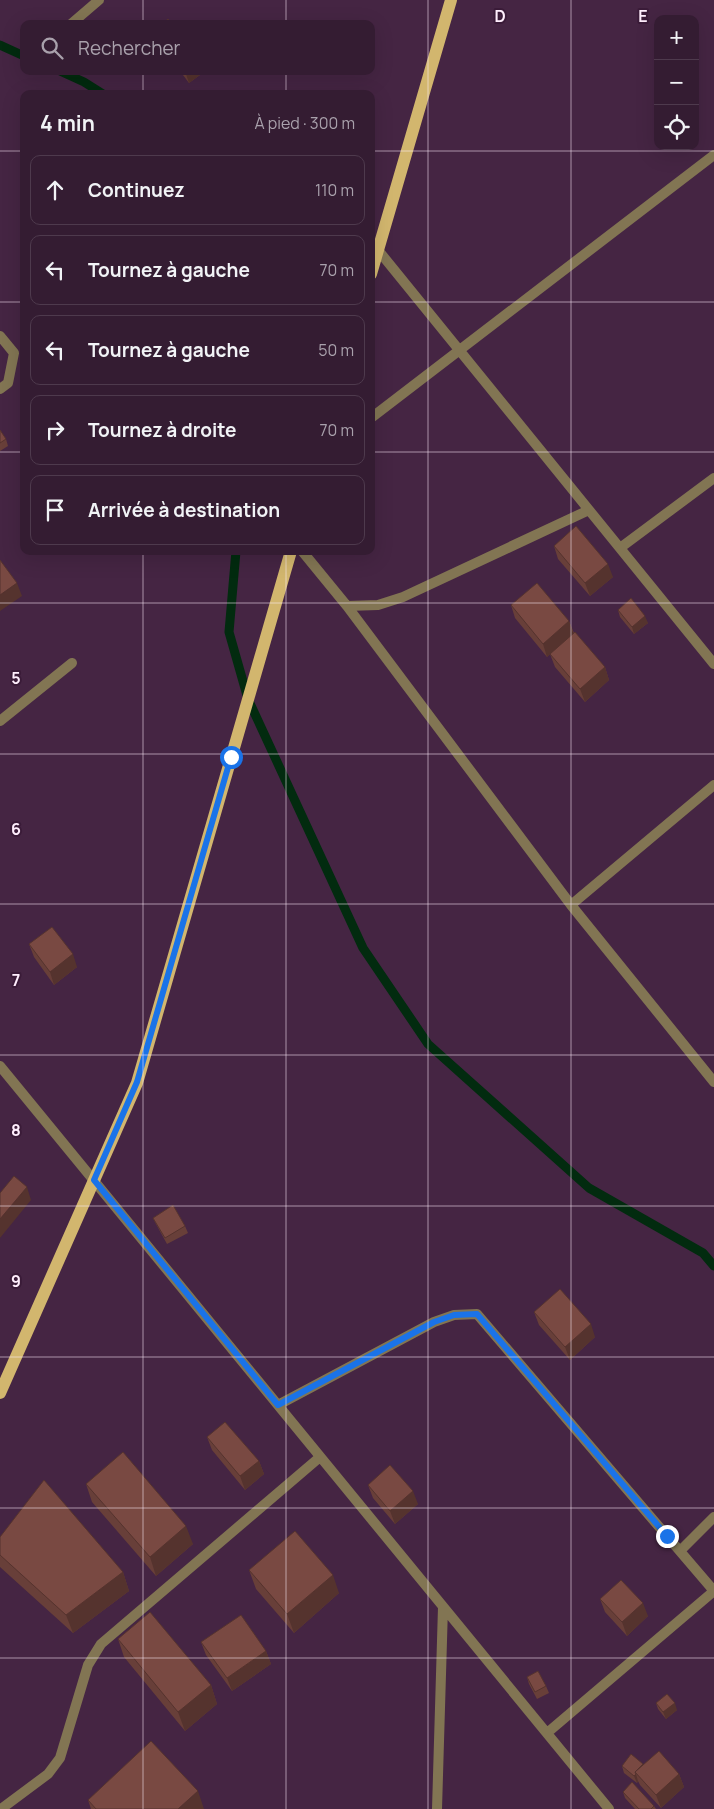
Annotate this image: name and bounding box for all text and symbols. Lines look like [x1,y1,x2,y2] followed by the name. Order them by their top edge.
[494,5,506,27] text: D
[638,5,648,27] text: E
[654,15,699,150] map controls
[654,15,699,60] button: +
[20,20,375,75] search box
[38,34,66,62] icon: search
[78,35,180,61] text: Rechercher
[654,60,699,105] button: −
[654,105,699,150] button: locate
[40,109,95,137] text: 4 min
[254,112,355,134] text: À pied · 300 m
[41,176,69,204] icon: ahead
[88,177,185,203] text: Continuez
[315,179,354,201] text: 110 m
[41,256,69,284] icon: left
[88,257,250,283] text: Tournez à gauche
[319,259,354,281] text: 70 m
[41,336,69,364] icon: left
[88,337,250,363] text: Tournez à gauche
[318,339,354,361] text: 50 m
[41,416,69,444] icon: right
[88,417,236,443] text: Tournez à droite
[319,419,354,441] text: 70 m
[41,496,69,524] icon: arrive
[88,497,280,523] text: Arrivée à destination
[11,667,21,689] text: 5
[220,746,243,769] route start
[11,818,21,840] text: 6
[12,969,20,991] text: 7
[11,1119,21,1141] text: 8
[11,1270,21,1292] text: 9
[656,1525,679,1548] route end

